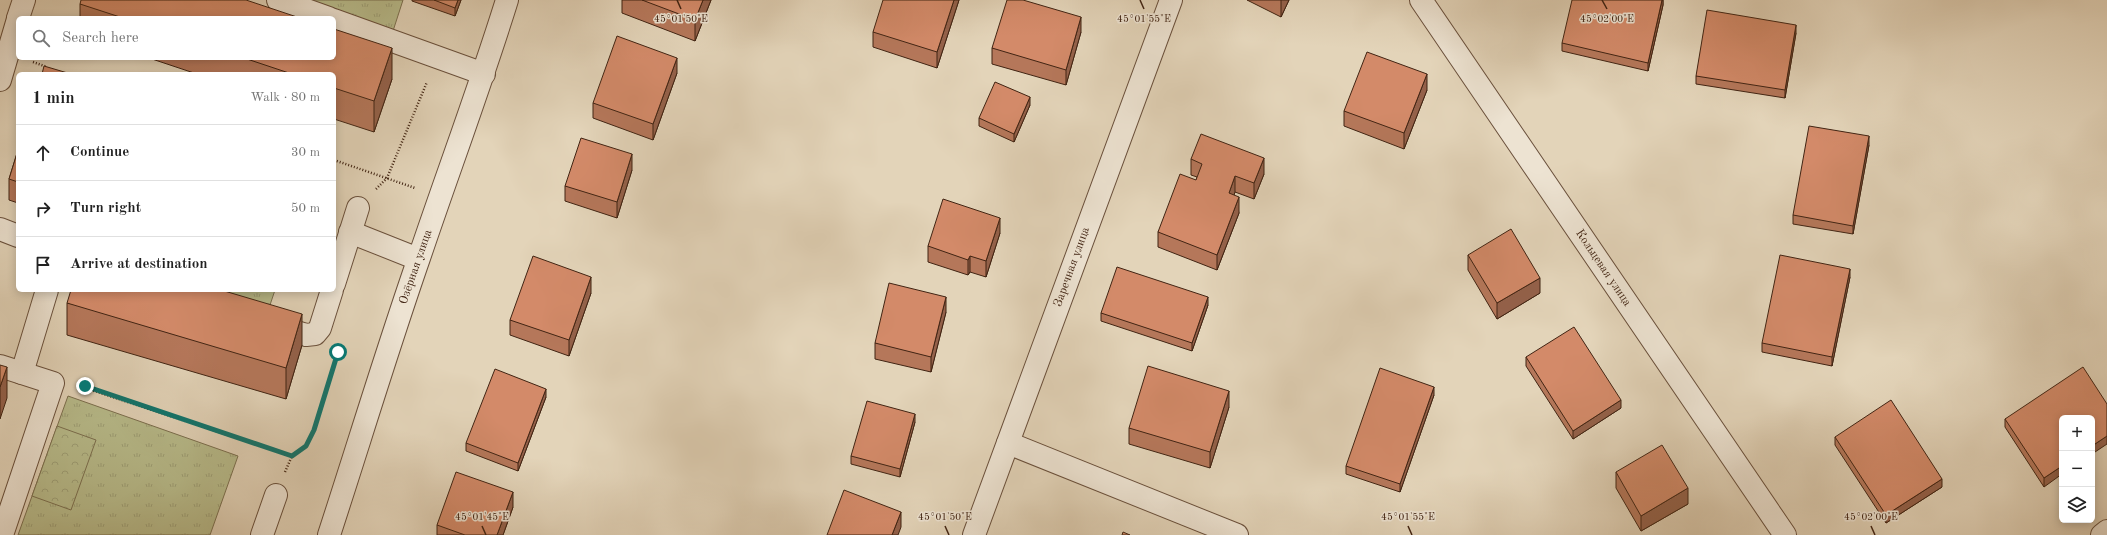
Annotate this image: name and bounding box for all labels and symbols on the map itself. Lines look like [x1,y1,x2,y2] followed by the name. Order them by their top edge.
[654,14,708,24] text: 45°01'50"E
[1117,14,1171,24] text: 45°01'55"E
[1580,14,1634,24] text: 45°02'00"E
[1052,225,1092,308] street label: Заречная улица
[1573,227,1633,309] street label: Кольцевая улица
[398,228,434,306] street label: Озёрная улица
[329,343,347,361] route start
[76,377,94,395] route end
[455,512,509,522] text: 45°01'45"E
[918,512,972,522] text: 45°01'50"E
[1381,512,1435,522] text: 45°01'55"E
[1844,512,1898,522] text: 45°02'00"E

